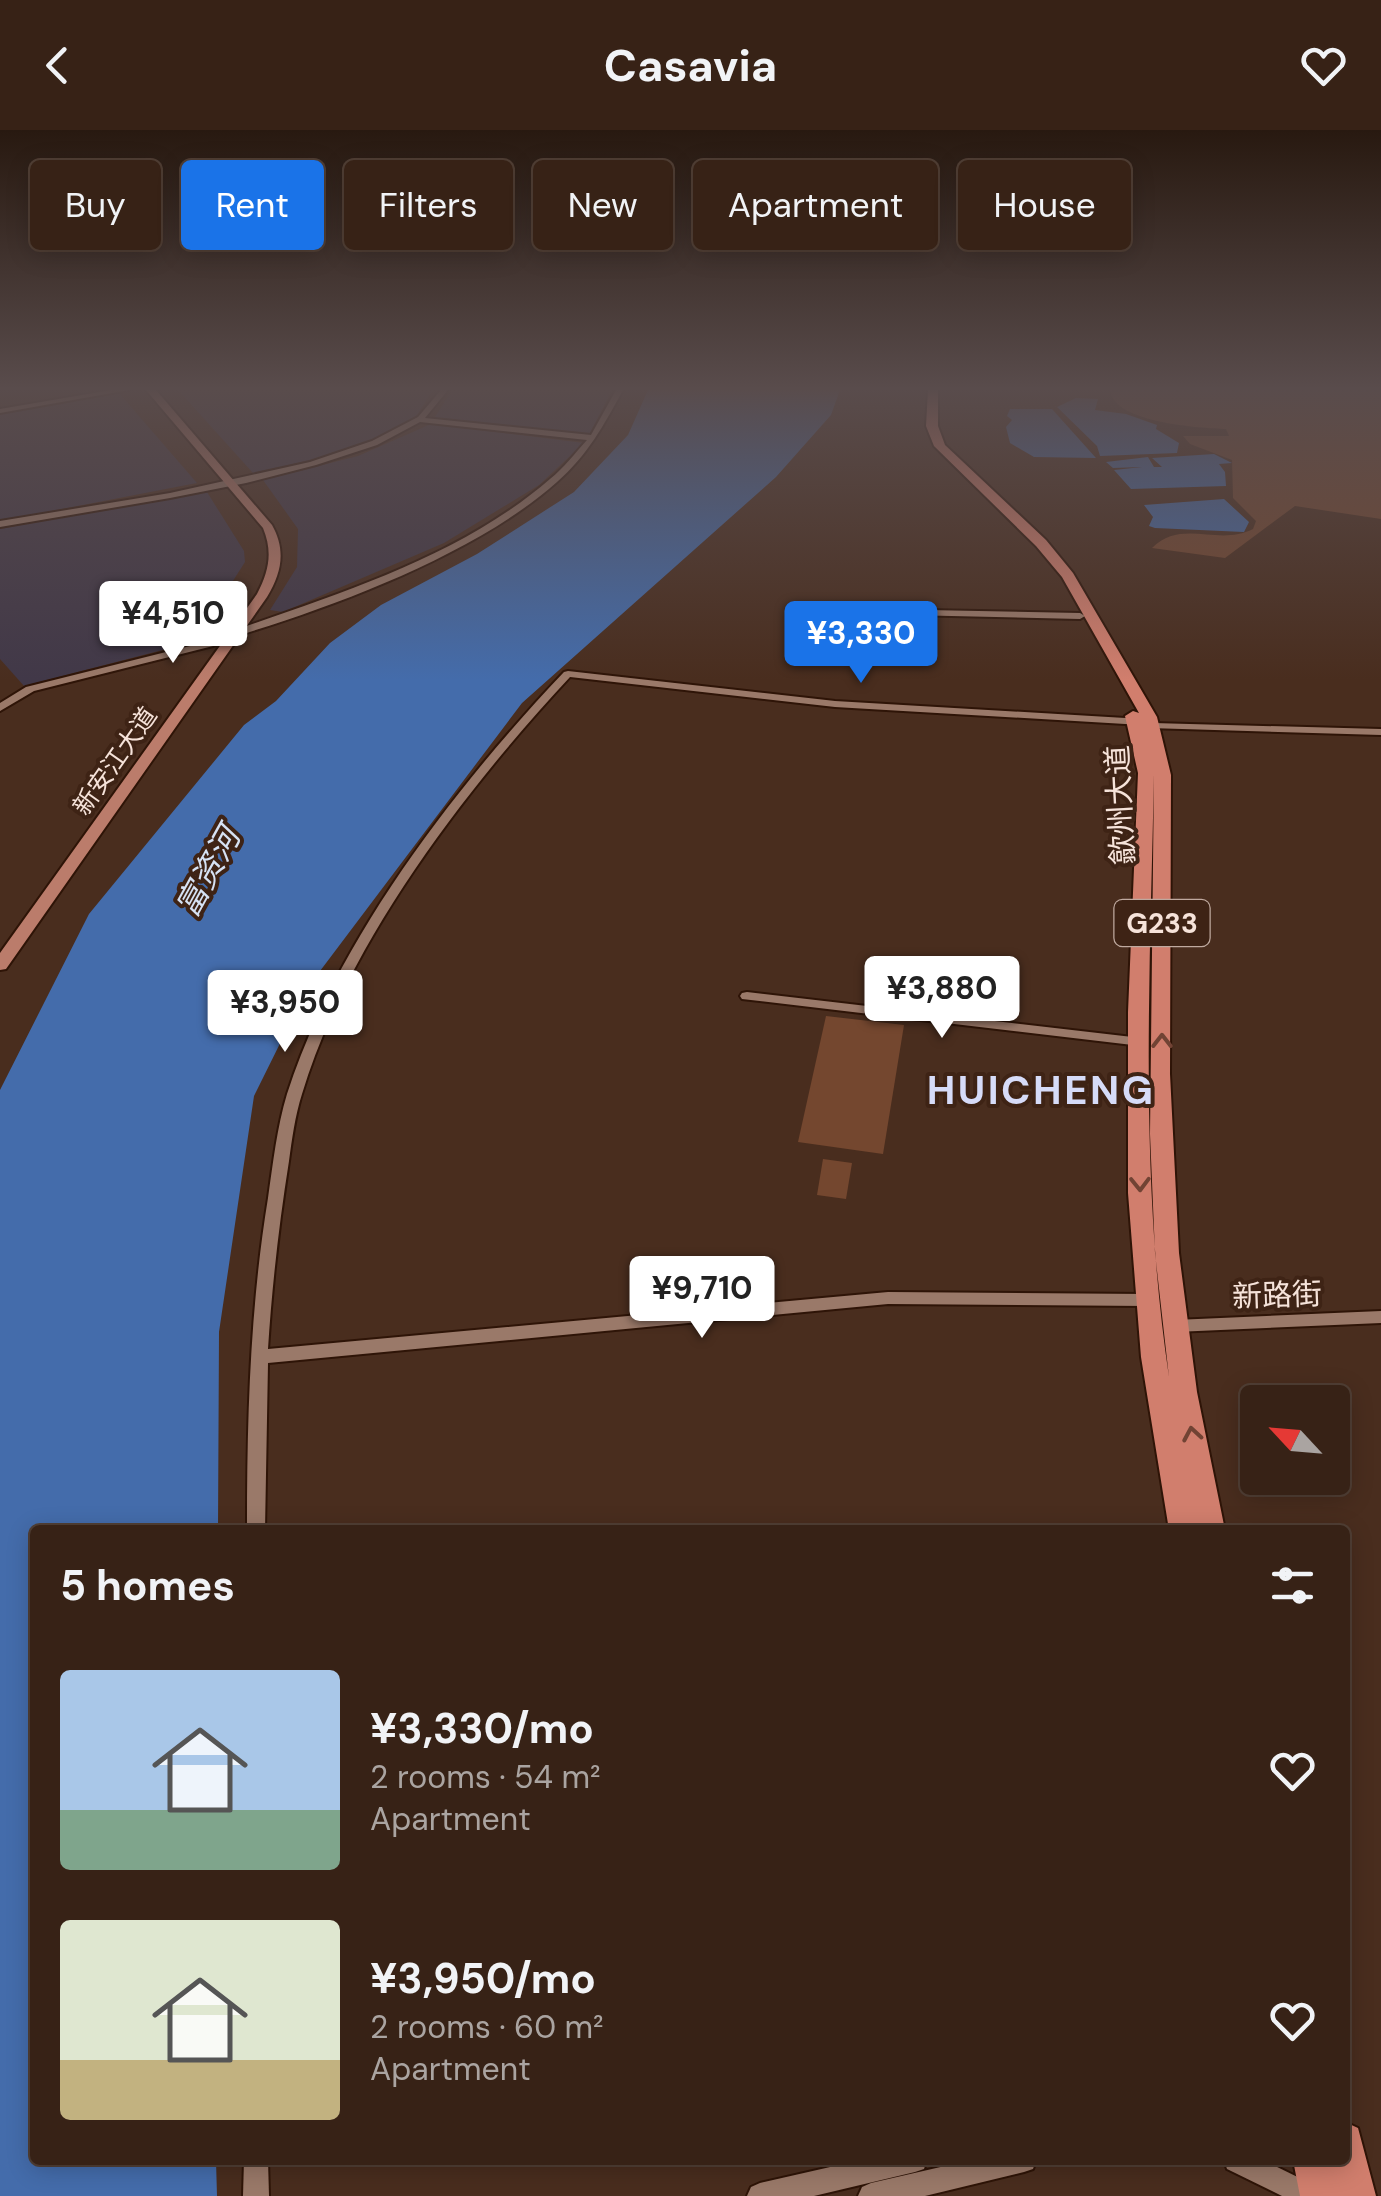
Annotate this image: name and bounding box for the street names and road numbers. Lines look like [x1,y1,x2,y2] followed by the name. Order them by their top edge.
[66,700,164,822] street label: 新安江大道
[1097,744,1143,866] street label: 歙州大道
[1114,900,1210,946] road number: G233
[1231,1274,1323,1316] street label: 新路街

